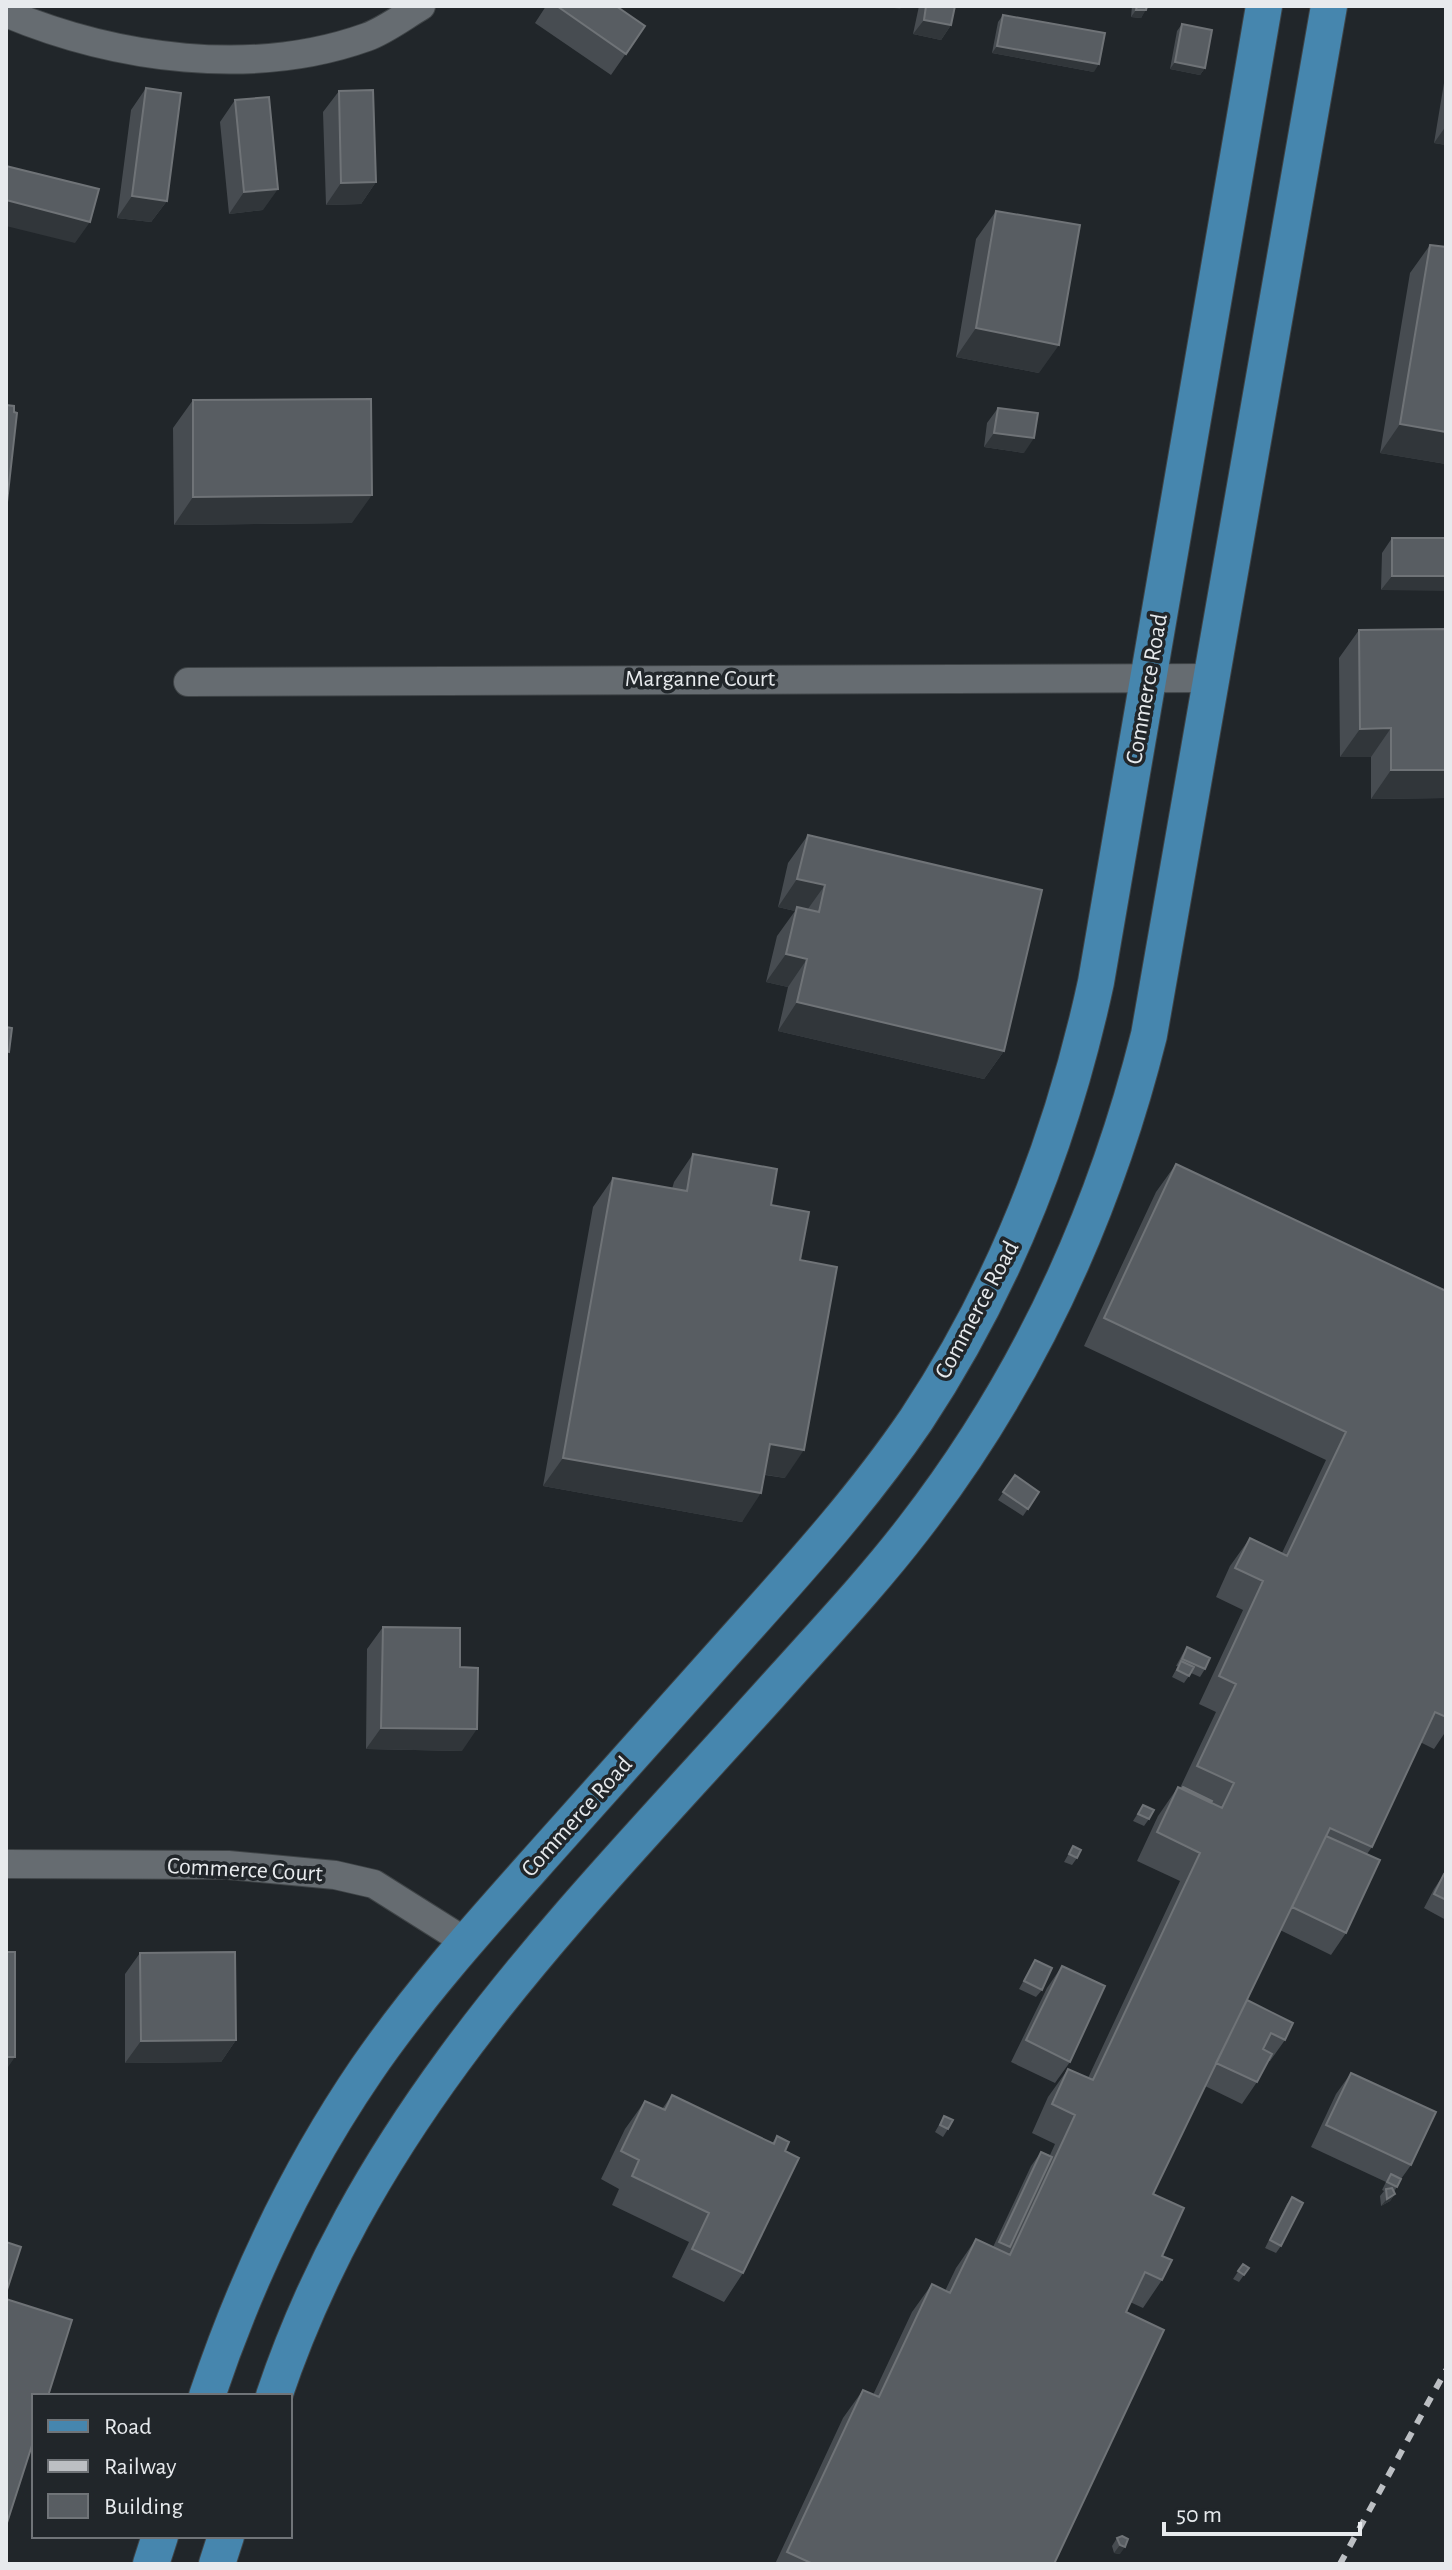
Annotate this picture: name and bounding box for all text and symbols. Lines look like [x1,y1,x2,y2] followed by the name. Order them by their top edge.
[1122,612,1172,766] street label: Commerce Road
[625,667,775,691] street label: Marganne Court
[931,1237,1023,1383] street label: Commerce Road
[517,1752,637,1882] street label: Commerce Road
[167,1854,324,1886] street label: Commerce Court
[32,2394,292,2538] legend
[104,2415,152,2439] text: Road
[104,2455,176,2479] text: Railway
[1164,2486,1360,2536] scale bar
[104,2495,183,2519] text: Building
[1176,2503,1222,2527] text: 50 m

